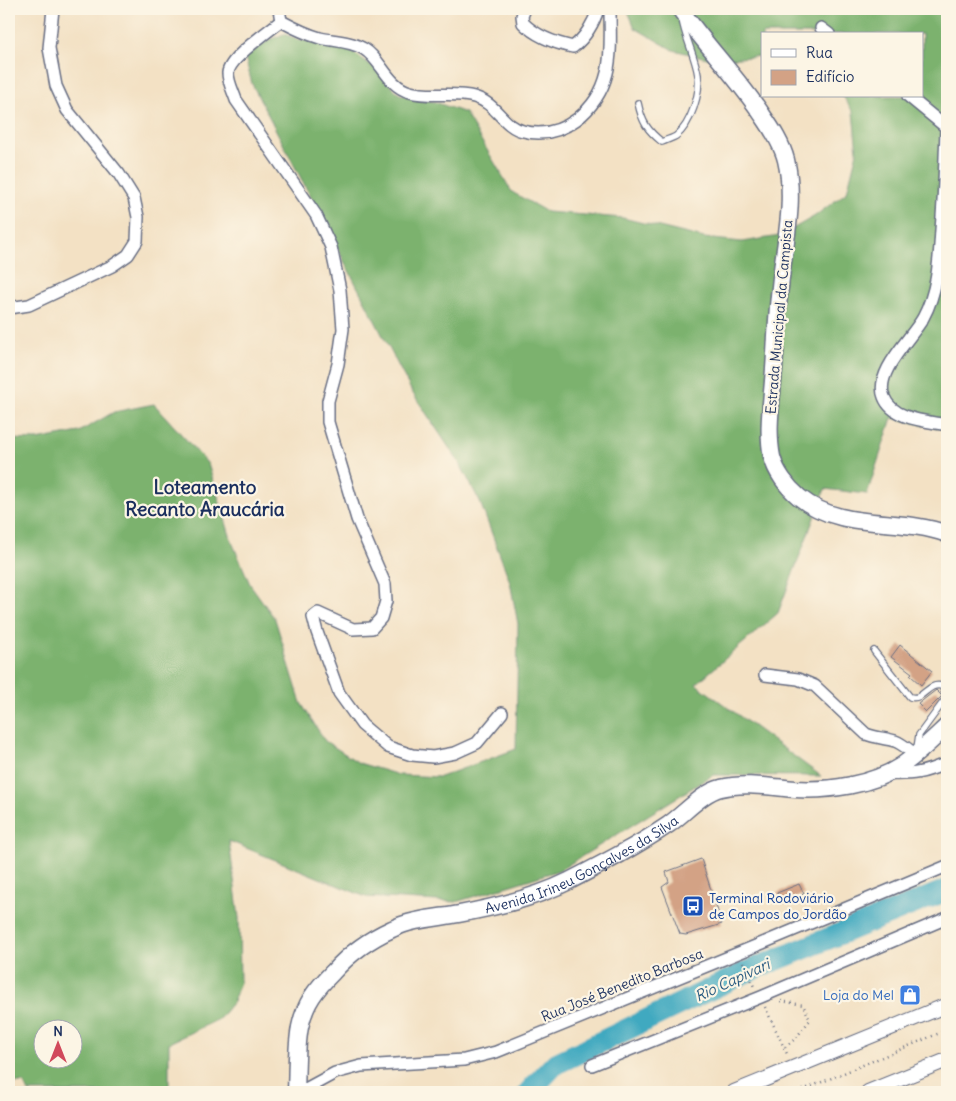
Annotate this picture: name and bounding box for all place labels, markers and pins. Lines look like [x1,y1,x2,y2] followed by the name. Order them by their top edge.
[709,889,847,923] place label: Terminal Rodoviário de Campos do Jordão
[681,894,705,918] bus stop icon: Terminal Rodoviário de Campos do Jordão
[898,983,922,1007] shop icon: Loja do Mel
[823,986,894,1004] place label: Loja do Mel

